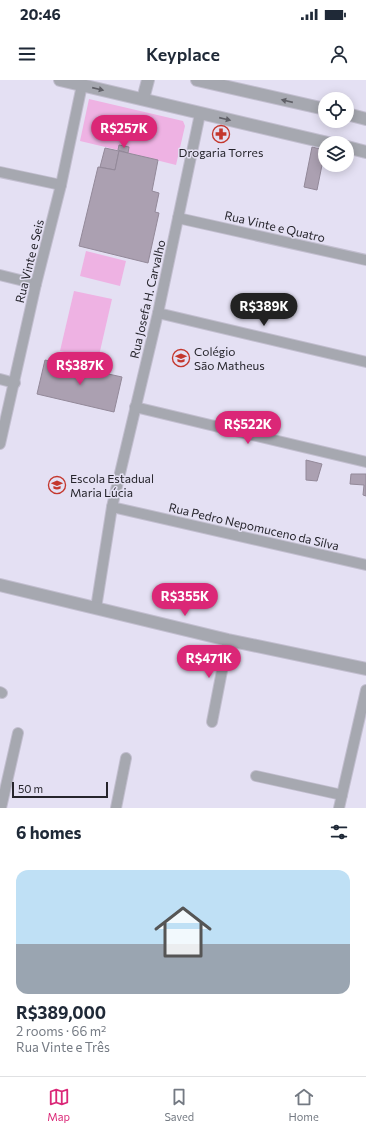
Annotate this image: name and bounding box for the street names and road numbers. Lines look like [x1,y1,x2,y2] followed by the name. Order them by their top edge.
[223,208,327,244] street label: Rua Vinte e Quatro
[12,218,46,304] street label: Rua Vinte e Seis
[127,238,168,360] street label: Rua Josefa H. Carvalho
[168,500,340,552] street label: Rua Pedro Nepomuceno da Silva

